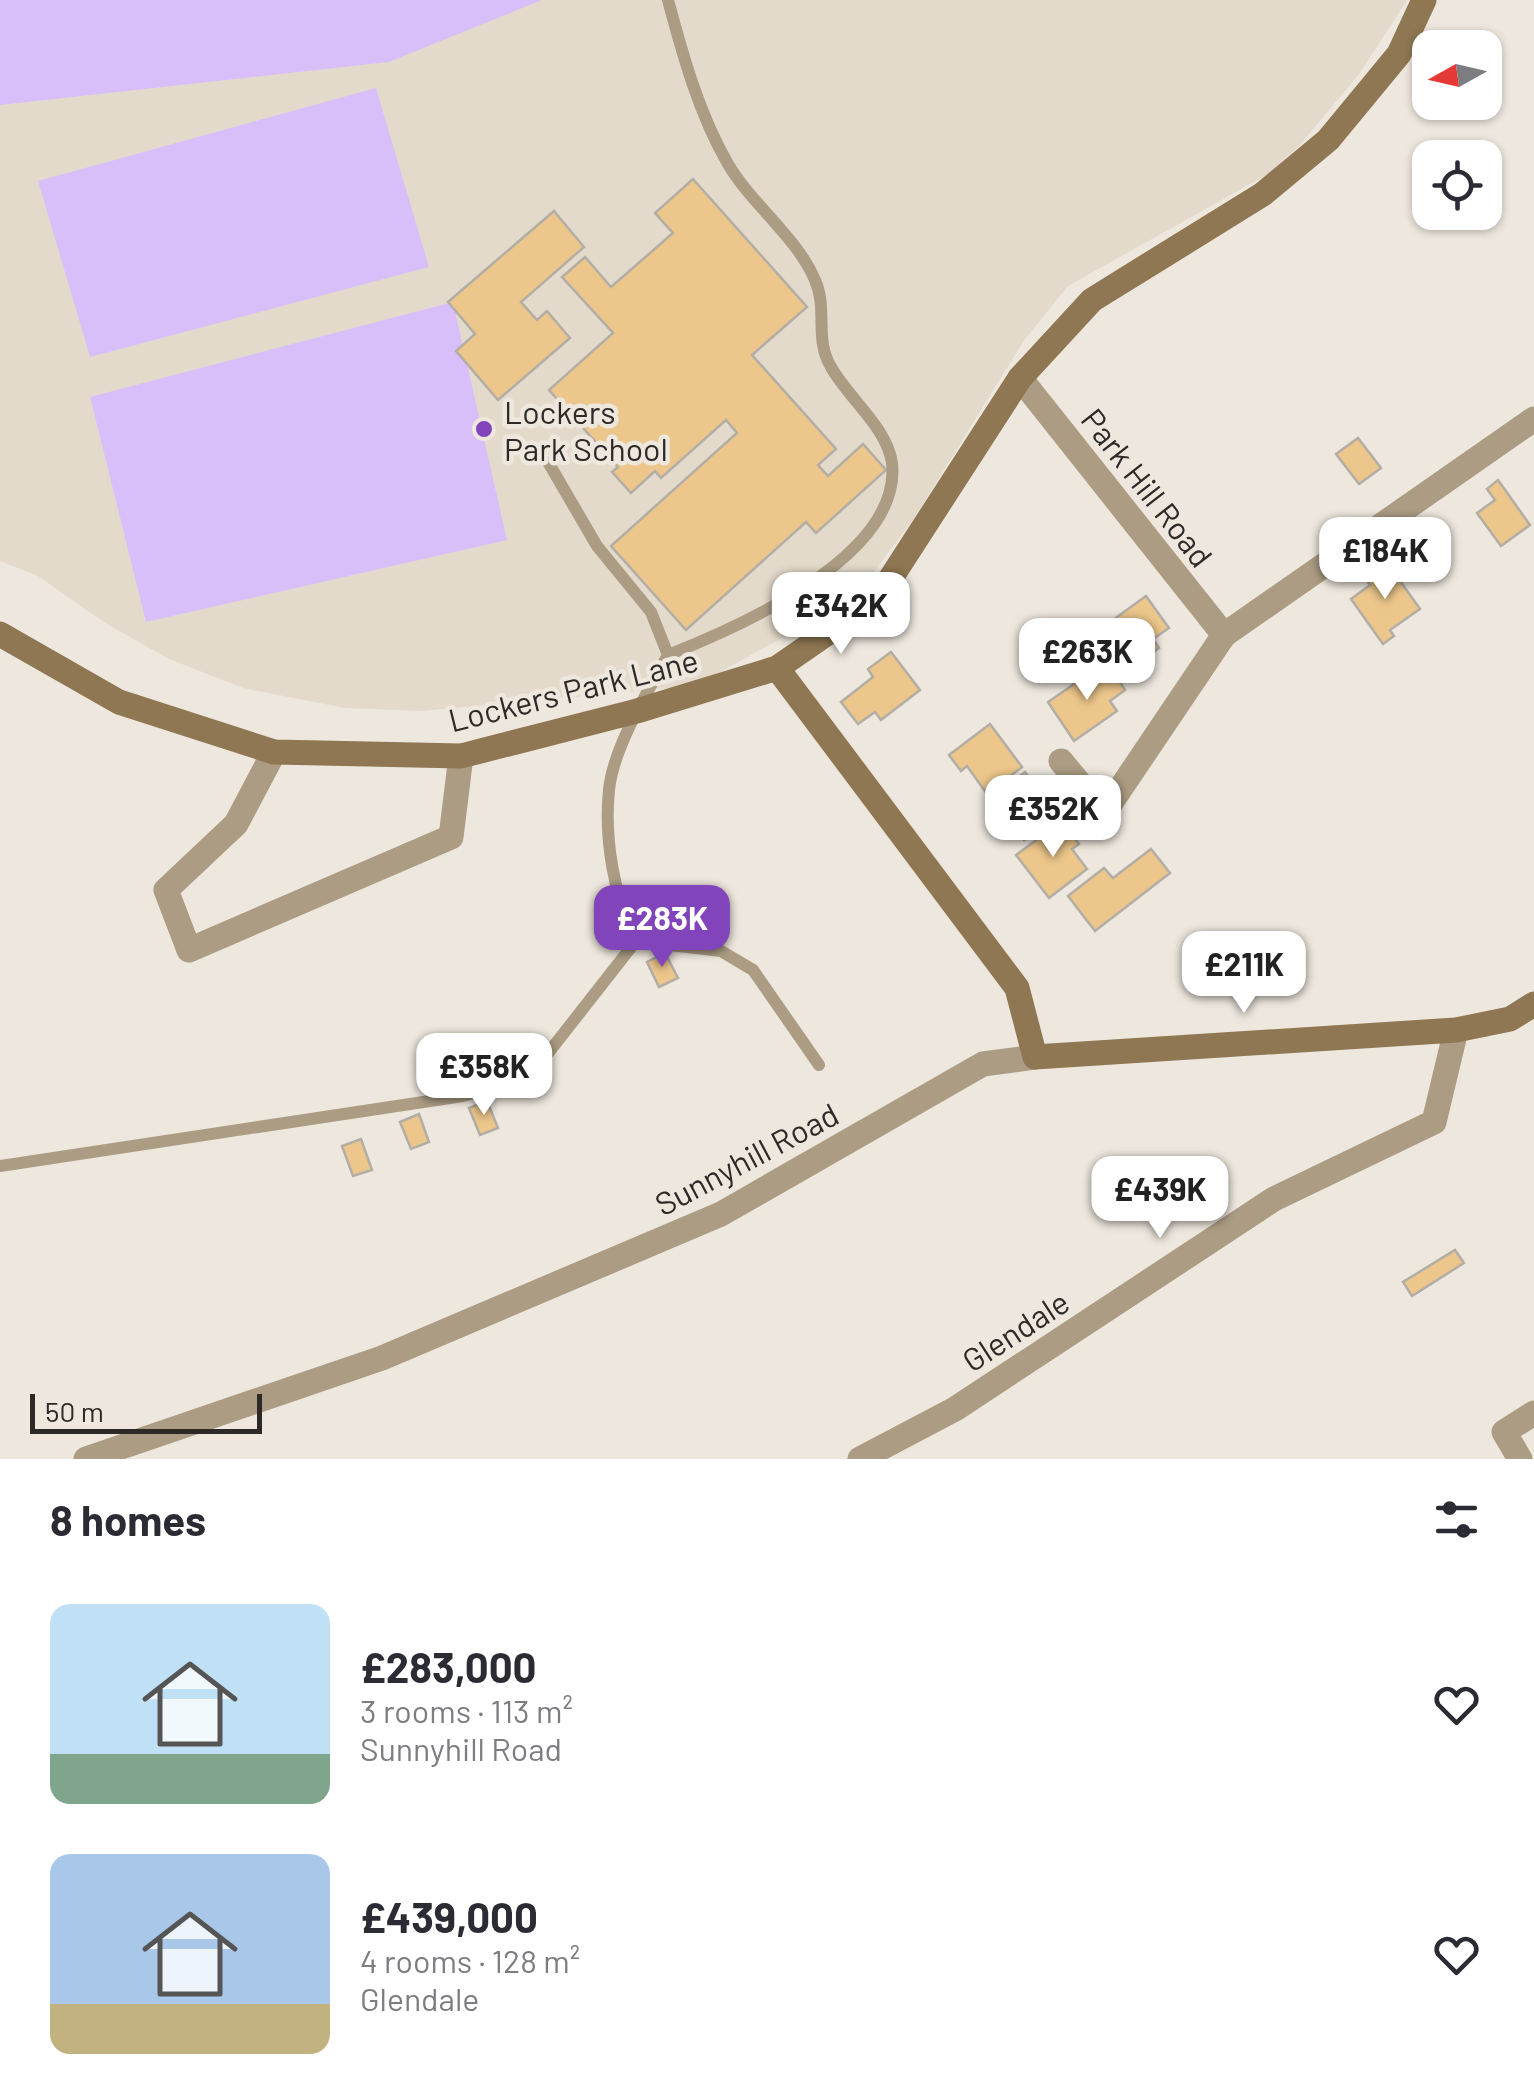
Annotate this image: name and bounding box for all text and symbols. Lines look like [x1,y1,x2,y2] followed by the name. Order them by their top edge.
[1412,30,1502,120] north arrow
[1412,30,1502,230] map controls
[1412,140,1502,230] button: locate
[504,392,668,467] place label: Lockers Park School
[1074,400,1222,574] street label: Park Hill Road
[473,418,495,440] marker: Lockers Park School
[1315,517,1455,602] pin: £184K
[1341,530,1429,568] text: £184K
[771,572,911,657] pin: £342K
[794,585,888,623] text: £342K
[1017,618,1157,703] pin: £263K
[1041,631,1133,669] text: £263K
[444,640,702,738] street label: Lockers Park Lane
[983,775,1123,860] pin: £352K
[1007,788,1099,826] text: £352K
[592,885,732,970] pin: £283K
[616,898,708,936] text: £283K
[1174,931,1314,1016] pin: £211K
[1204,944,1284,982] text: £211K
[414,1033,554,1118] pin: £358K
[438,1046,530,1084] text: £358K
[648,1094,844,1222] street label: Sunnyhill Road
[1090,1156,1230,1241] pin: £439K
[1113,1169,1207,1207] text: £439K
[955,1282,1075,1378] street label: Glendale
[30,1389,262,1434] scale bar
[45,1394,104,1428] text: 50 m
[1429,1492,1484,1547] icon: filters
[50,1494,206,1544] text: 8 homes
[360,1641,537,1691] text: £283,000
[130,1644,250,1764] icon: home
[1429,1677,1484,1732] icon: heart
[360,1691,573,1729] text: 3 rooms · 113 m²
[360,1729,562,1767] text: Sunnyhill Road
[360,1891,538,1941] text: £439,000
[130,1894,250,2014] icon: home
[1429,1927,1484,1982] icon: heart
[360,1941,580,1979] text: 4 rooms · 128 m²
[360,1979,479,2017] text: Glendale

